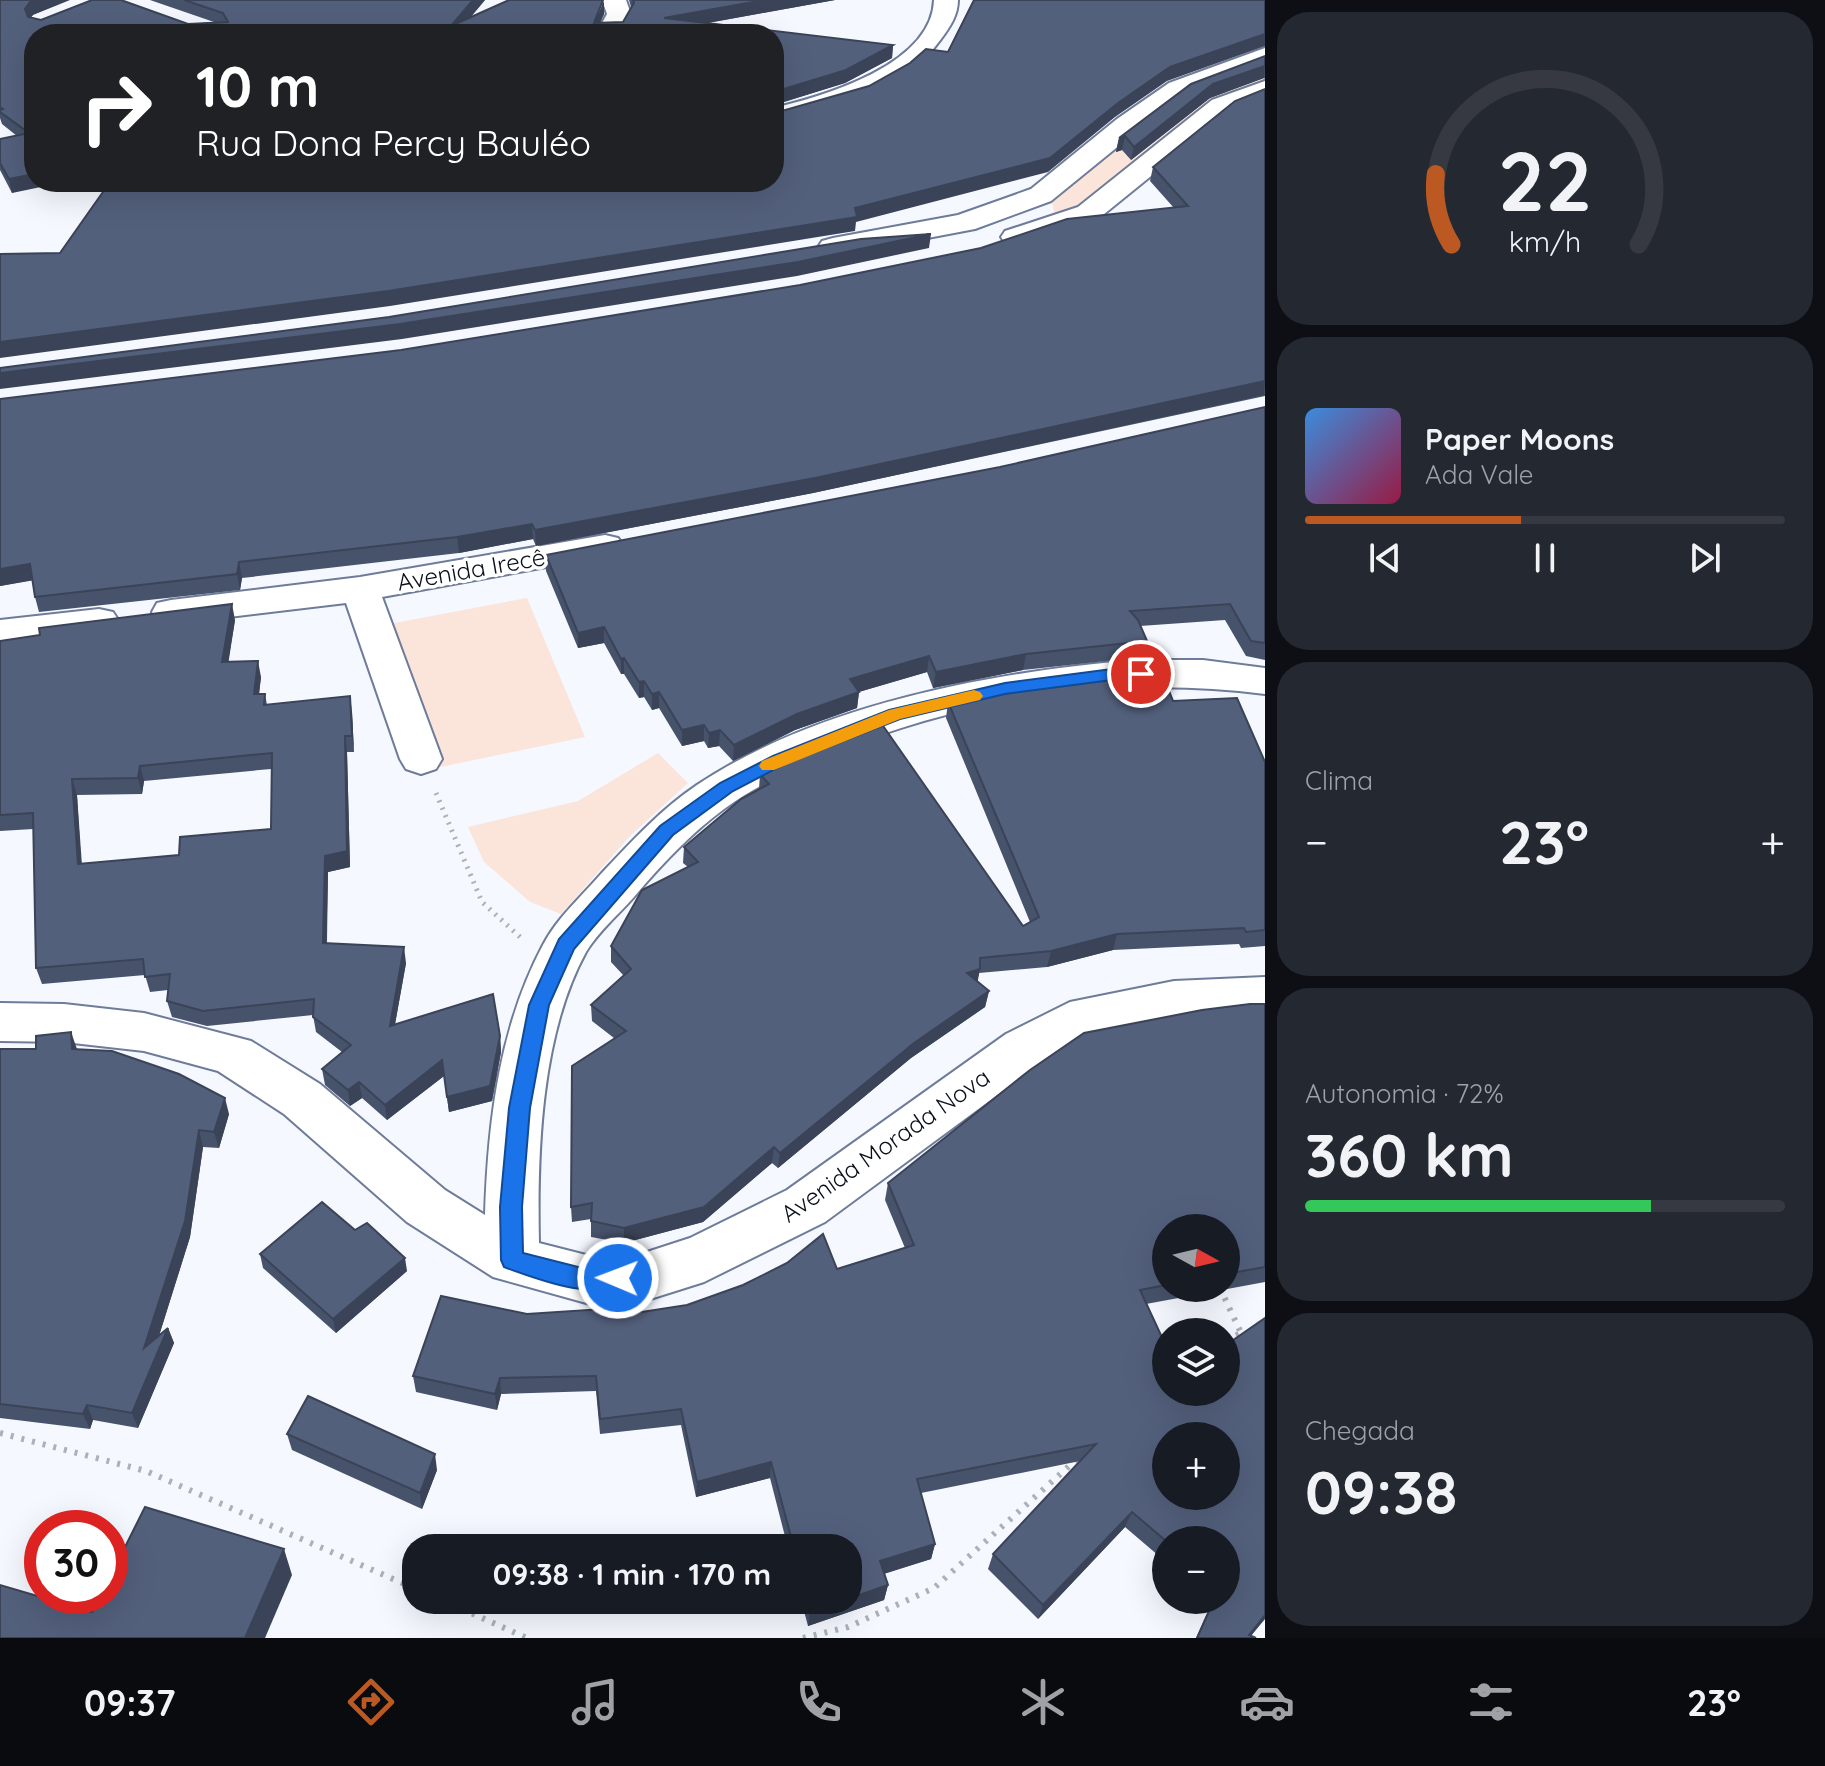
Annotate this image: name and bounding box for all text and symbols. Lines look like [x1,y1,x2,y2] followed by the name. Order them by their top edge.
[196,51,319,121] text: 10 m
[64,56,168,160] icon: right
[196,120,591,165] text: Rua Dona Percy Bauléo
[1498,127,1592,231] text: 22
[1509,223,1581,259] text: km/h
[1425,420,1614,458] text: Paper Moons
[1425,458,1534,491] text: Ada Vale
[1363,536,1407,580] icon: previous
[1523,536,1567,580] icon: pause
[1683,536,1727,580] icon: next
[395,541,547,597] street label: Avenida Irecê
[1107,640,1175,708] pin
[1119,652,1163,696] icon: arrive
[1305,764,1373,797] text: Clima
[1499,804,1589,879] text: 23°
[1305,814,1328,869] text: −
[1760,814,1785,869] text: +
[775,1062,995,1228] street label: Avenida Morada Nova
[1305,1077,1504,1110] text: Autonomia · 72%
[1305,1117,1514,1192] text: 360 km
[1152,1214,1240,1302] north arrow
[1152,1214,1240,1614] map controls
[576,1236,660,1320] position arrow
[1152,1318,1240,1406] button: layers
[1305,1414,1415,1447] text: Chegada
[1152,1422,1240,1510] button: +
[1305,1454,1457,1529] text: 09:38
[24,1510,128,1614] speed limit sign: 30
[1152,1526,1240,1614] button: −
[493,1555,771,1593] text: 09:38 · 1 min · 170 m
[343,1674,399,1730] icon: directions
[567,1674,623,1730] icon: music
[791,1674,847,1730] icon: phone
[1015,1674,1071,1730] icon: climate
[1239,1674,1295,1730] icon: car
[1463,1674,1519,1730] icon: filters
[84,1680,175,1725] text: 09:37
[1687,1680,1741,1725] text: 23°

